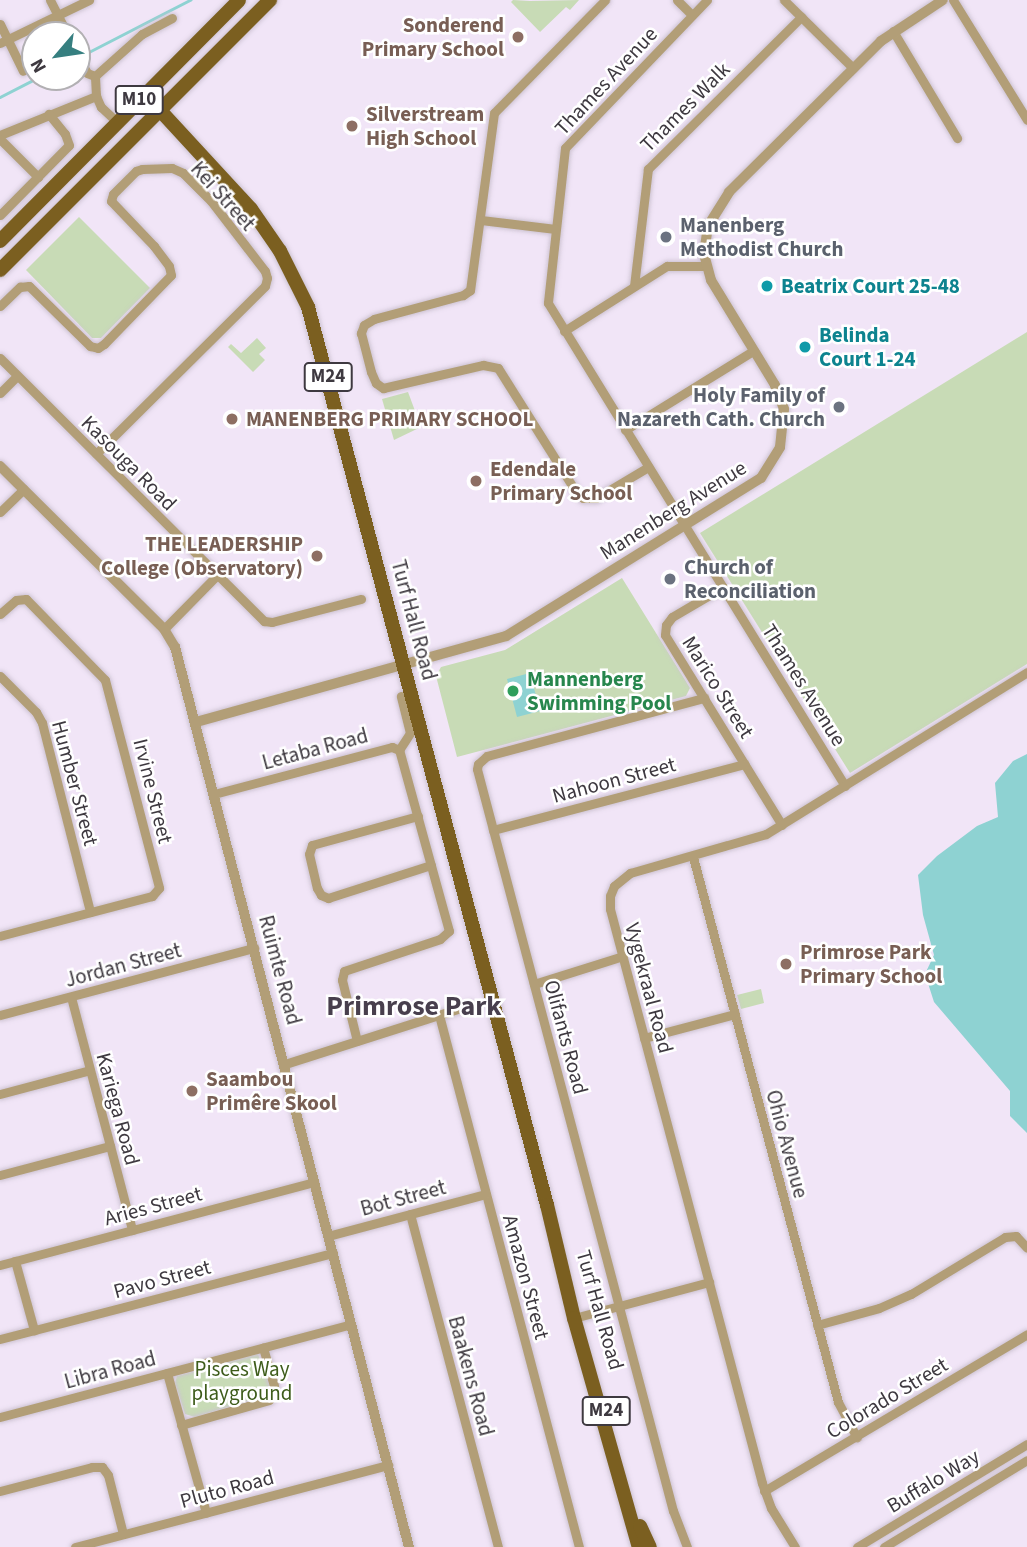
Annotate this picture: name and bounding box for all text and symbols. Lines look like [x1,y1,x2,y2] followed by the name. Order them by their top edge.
[362,12,504,62] place label: Sonderend Primary School
[21,21,91,91] north arrow
[549,22,663,140] street label: Thames Avenue
[510,29,526,45] marker: Sonderend Primary School
[24,53,54,78] text: N
[635,57,735,157] street label: Thames Walk
[114,85,164,116] road number: M10
[366,101,484,151] place label: Silverstream High School
[344,118,360,134] marker: Silverstream High School
[185,156,261,236] street label: Kei Street
[680,212,843,262] place label: Manenberg Methodist Church
[658,229,674,245] marker: Manenberg Methodist Church
[781,273,960,299] place label: Beatrix Court 25-48
[759,278,775,294] marker: Beatrix Court 25-48
[819,322,916,372] place label: Belinda Court 1-24
[797,339,813,355] marker: Belinda Court 1-24
[304,362,352,392] road number: M24
[617,382,825,432] place label: Holy Family of Nazareth Cath. Church
[831,399,847,415] marker: Holy Family of Nazareth Cath. Church
[246,406,533,432] place label: MANENBERG PRIMARY SCHOOL
[76,410,182,516] street label: Kasouga Road
[224,411,240,427] marker: MANENBERG PRIMARY SCHOOL
[595,455,751,565] street label: Manenberg Avenue
[490,456,632,506] place label: Edendale Primary School
[468,473,484,489] marker: Edendale Primary School
[101,531,303,581] place label: THE LEADERSHIP College (Observatory)
[309,548,325,564] marker: THE LEADERSHIP College (Observatory)
[684,554,816,604] place label: Church of Reconciliation
[386,557,442,683] street label: Turf Hall Road
[662,571,678,587] marker: Church of Reconciliation
[757,619,851,751] street label: Thames Avenue
[677,631,759,743] street label: Marico Street
[527,666,671,716] place label: Mannenberg Swimming Pool
[505,683,521,699] marker: Mannenberg Swimming Pool
[46,718,104,848] street label: Humber Street
[259,723,371,775] street label: Letaba Road
[128,736,178,846] street label: Irvine Street
[550,751,678,809] street label: Nahoon Street
[253,912,307,1028] street label: Ruimte Road
[619,920,679,1056] street label: Vygekraal Road
[62,937,184,993] street label: Jordan Street
[800,939,942,989] place label: Primrose Park Primary School
[778,956,794,972] marker: Primrose Park Primary School
[539,977,593,1097] street label: Olifants Road
[326,989,502,1023] district label: Primrose Park
[91,1050,145,1168] street label: Kariega Road
[206,1066,337,1116] place label: Saambou Primêre Skool
[184,1083,200,1099] marker: Saambou Primêre Skool
[760,1087,814,1201] street label: Ohio Avenue
[358,1175,448,1221] street label: Bot Street
[101,1181,205,1231] street label: Aries Street
[497,1212,555,1342] street label: Amazon Street
[571,1247,629,1373] street label: Turf Hall Road
[111,1254,213,1304] street label: Pavo Street
[443,1313,499,1439] street label: Baakens Road
[62,1346,158,1394] street label: Libra Road
[822,1352,952,1444] street label: Colorado Street
[191,1356,293,1406] park label: Pisces Way playground
[582,1396,630,1427] road number: M24
[882,1444,984,1518] street label: Buffalo Way
[177,1464,277,1514] street label: Pluto Road

